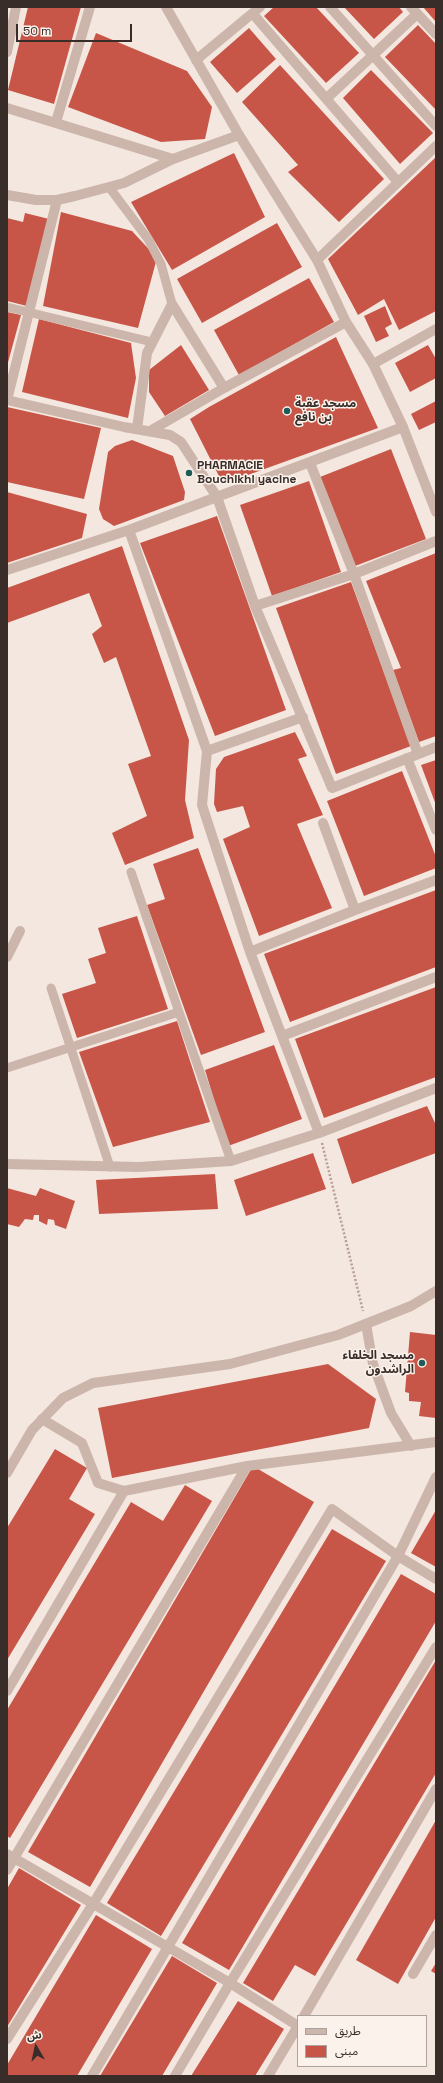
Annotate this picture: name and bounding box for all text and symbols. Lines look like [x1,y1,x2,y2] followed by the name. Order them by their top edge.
[18,16,134,42] scale bar
[23,23,51,39] text: 50 m
[295,397,356,425] place label: مسجد عقبة بن نافع
[282,406,292,416] marker: مسجد عقبة بن نافع
[197,459,296,487] place label: PHARMACIE Bouchikhi yacine
[184,468,194,478] marker: PHARMACIE Bouchikhi yacine
[342,1349,414,1377] place label: مسجد الخلفاء الراشدون
[417,1358,427,1368] marker: مسجد الخلفاء الراشدون
[297,2015,427,2067] legend
[335,2023,361,2039] text: طريق
[16,2027,56,2067] north arrow
[26,2027,43,2043] text: ش
[335,2043,358,2059] text: مبنى

